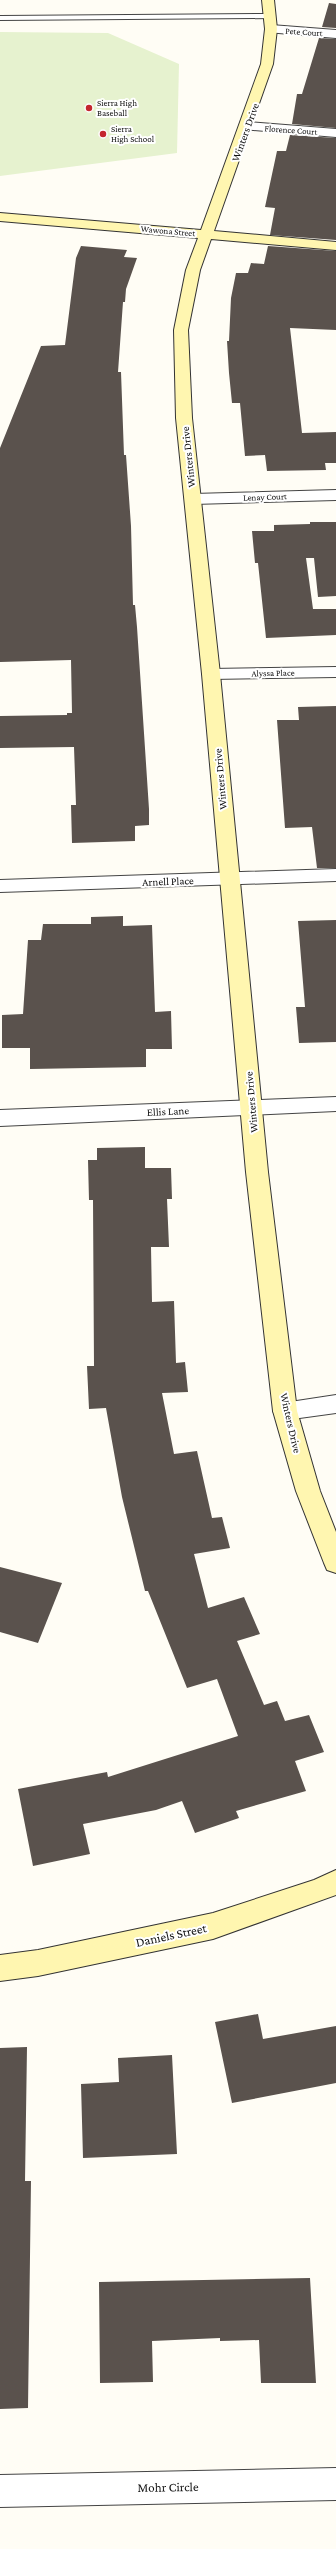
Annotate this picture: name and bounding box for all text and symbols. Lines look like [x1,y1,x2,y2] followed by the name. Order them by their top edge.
[285,26,324,38] street label: Pete Court
[97,98,137,118] place label: Sierra High Baseball
[229,101,261,163] street label: Winters Drive
[84,103,94,113] marker: Sierra High Baseball
[264,123,319,137] street label: Florence Court
[111,124,155,144] place label: Sierra High School
[98,129,108,139] marker: Sierra High School
[140,224,197,238] street label: Wawona Street
[179,426,197,488] street label: Winters Drive
[243,491,288,503] street label: Lenay Court
[251,668,295,678] street label: Alyssa Place
[211,748,229,810] street label: Winters Drive
[142,874,194,888] street label: Arnell Place
[242,1071,260,1133] street label: Winters Drive
[147,1104,190,1118] street label: Ellis Lane
[278,1392,304,1454] street label: Winters Drive
[134,1920,209,1950] street label: Daniels Street
[137,2479,199,2495] street label: Mohr Circle

